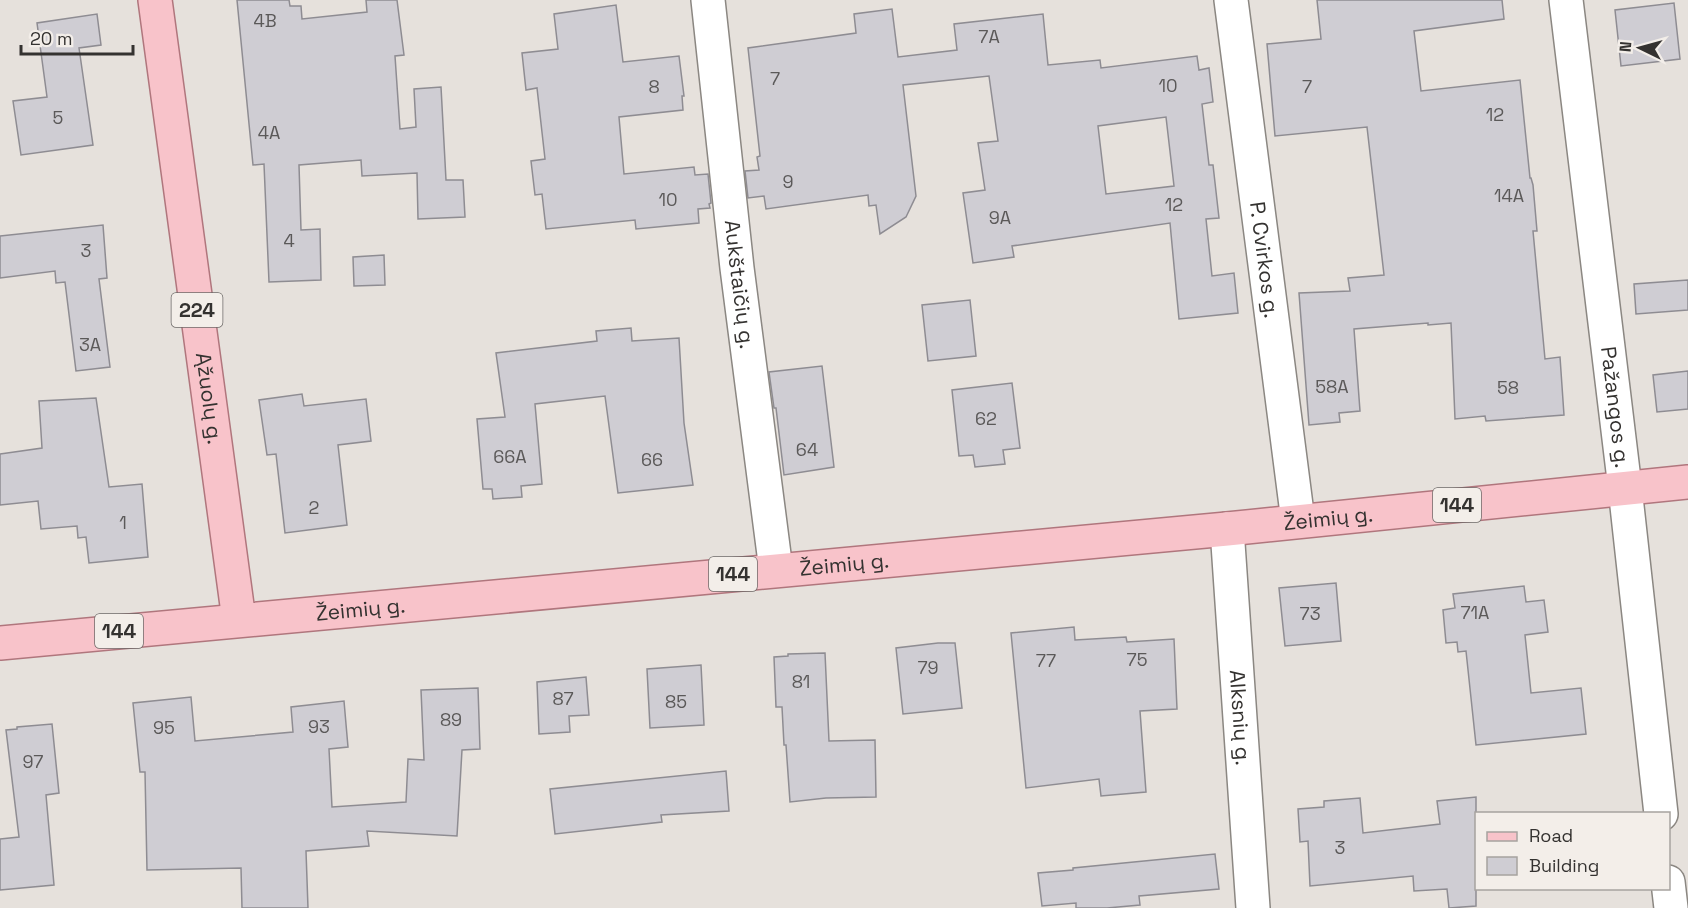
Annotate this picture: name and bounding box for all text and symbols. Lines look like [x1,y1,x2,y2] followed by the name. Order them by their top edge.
[253,9,277,32] house number: 4B
[21,18,134,56] scale bar
[1610,18,1670,78] north arrow
[978,25,1000,48] house number: 7A
[30,27,73,50] text: 20 m
[1615,40,1636,53] text: N
[770,67,780,90] house number: 7
[1158,74,1178,97] house number: 10
[648,75,660,98] house number: 8
[1302,75,1312,98] house number: 7
[1486,103,1504,126] house number: 12
[53,106,63,129] house number: 5
[258,121,280,144] house number: 4A
[782,170,794,193] house number: 9
[1494,184,1524,207] house number: 14A
[658,188,678,211] house number: 10
[1165,193,1183,216] house number: 12
[1244,200,1286,320] street label: P. Cvirkos g.
[989,206,1011,229] house number: 9A
[719,218,761,350] street label: Aukštaičių g.
[283,229,295,252] house number: 4
[81,239,91,262] house number: 3
[172,293,222,327] road number: 224
[79,333,101,356] house number: 3A
[1595,345,1636,469] street label: Pažangos g.
[190,351,229,446] street label: Ąžuolų g.
[1315,375,1349,398] house number: 58A
[1497,376,1519,399] house number: 58
[975,407,997,430] house number: 62
[796,438,818,461] house number: 64
[493,445,527,468] house number: 66A
[641,448,663,471] house number: 66
[1433,488,1481,522] road number: 144
[309,496,319,519] house number: 2
[1282,500,1374,536] street label: Žeimių g.
[119,511,127,534] house number: 1
[798,546,890,582] street label: Žeimių g.
[709,557,757,591] road number: 144
[314,591,406,627] street label: Žeimių g.
[1461,601,1489,624] house number: 71A
[1299,602,1321,625] house number: 73
[95,614,143,648] road number: 144
[1127,648,1147,671] house number: 75
[1036,649,1056,672] house number: 77
[917,656,939,679] house number: 79
[1224,669,1257,766] street label: Alksnių g.
[792,670,810,693] house number: 81
[552,687,574,710] house number: 87
[665,690,687,713] house number: 85
[440,708,462,731] house number: 89
[308,715,330,738] house number: 93
[153,716,175,739] house number: 95
[23,750,43,773] house number: 97
[1475,812,1670,890] legend
[1529,824,1573,847] text: Road
[1335,836,1345,859] house number: 3
[1529,854,1599,877] text: Building

